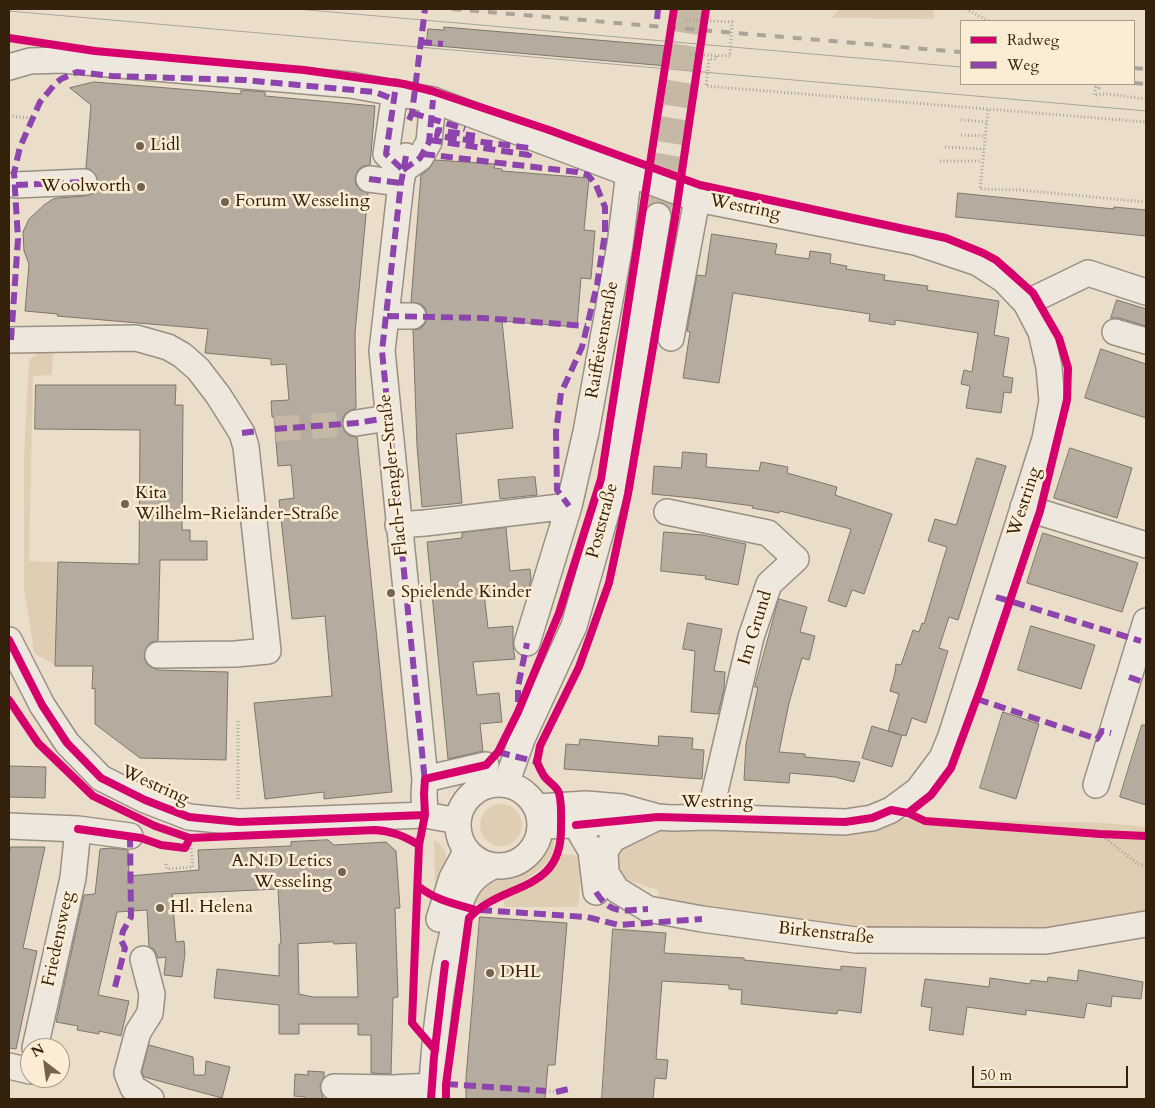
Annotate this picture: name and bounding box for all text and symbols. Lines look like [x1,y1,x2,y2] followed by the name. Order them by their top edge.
[960,20,1135,85] legend
[1007,30,1059,50] text: Radweg
[1007,55,1039,75] text: Weg
[150,135,180,157] place label: Lidl
[134,140,146,152] marker: Lidl
[41,176,131,198] place label: Woolworth
[135,181,147,193] marker: Woolworth
[235,191,370,213] place label: Forum Wesseling
[708,191,782,225] street label: Westring
[219,196,231,208] marker: Forum Wesseling
[582,280,624,400] street label: Raiffeisenstraße
[375,393,413,557] street label: Flach-Fengler-Straße
[1004,465,1046,539] street label: Westring
[583,481,623,561] street label: Poststraße
[135,483,339,526] place label: Kita Wilhelm-Rieländer-Straße
[119,498,131,510] marker: Kita Wilhelm-Rieländer-Straße
[401,582,531,604] place label: Spielende Kinder
[385,587,397,599] marker: Spielende Kinder
[734,588,778,668] street label: Im Grund
[118,762,192,810] street label: Westring
[681,792,753,814] street label: Westring
[231,851,332,894] place label: A.N.D Letics Wesseling
[336,866,348,878] marker: A.N.D Letics Wesseling
[38,889,80,989] street label: Friedensweg
[170,897,253,919] place label: Hl. Helena
[154,902,166,914] marker: Hl. Helena
[777,918,875,950] street label: Birkenstraße
[500,962,541,984] place label: DHL
[484,967,496,979] marker: DHL
[20,1038,70,1088] north arrow
[28,1039,48,1062] text: N
[975,1056,1131,1088] scale bar
[980,1065,1012,1085] text: 50 m

